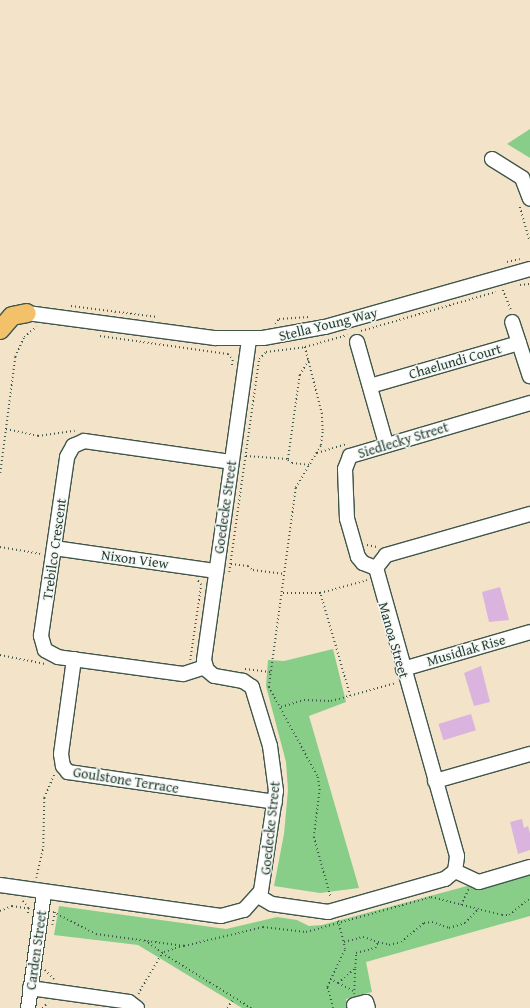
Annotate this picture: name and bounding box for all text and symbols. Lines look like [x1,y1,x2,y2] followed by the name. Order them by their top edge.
[277,304,379,344] street label: Stella Young Way
[407,340,503,382] street label: Chaelundi Court
[356,418,450,462] street label: Siedlecky Street
[210,459,240,555] street label: Goedecke Street
[39,497,69,601] street label: Trebilco Crescent
[100,546,170,572] street label: Nixon View
[375,600,413,680] street label: Manoa Street
[425,631,507,669] street label: Musidlak Rise
[72,763,180,797] street label: Goulstone Terrace
[257,780,283,876] street label: Goedecke Street
[22,909,50,991] street label: Carden Street

